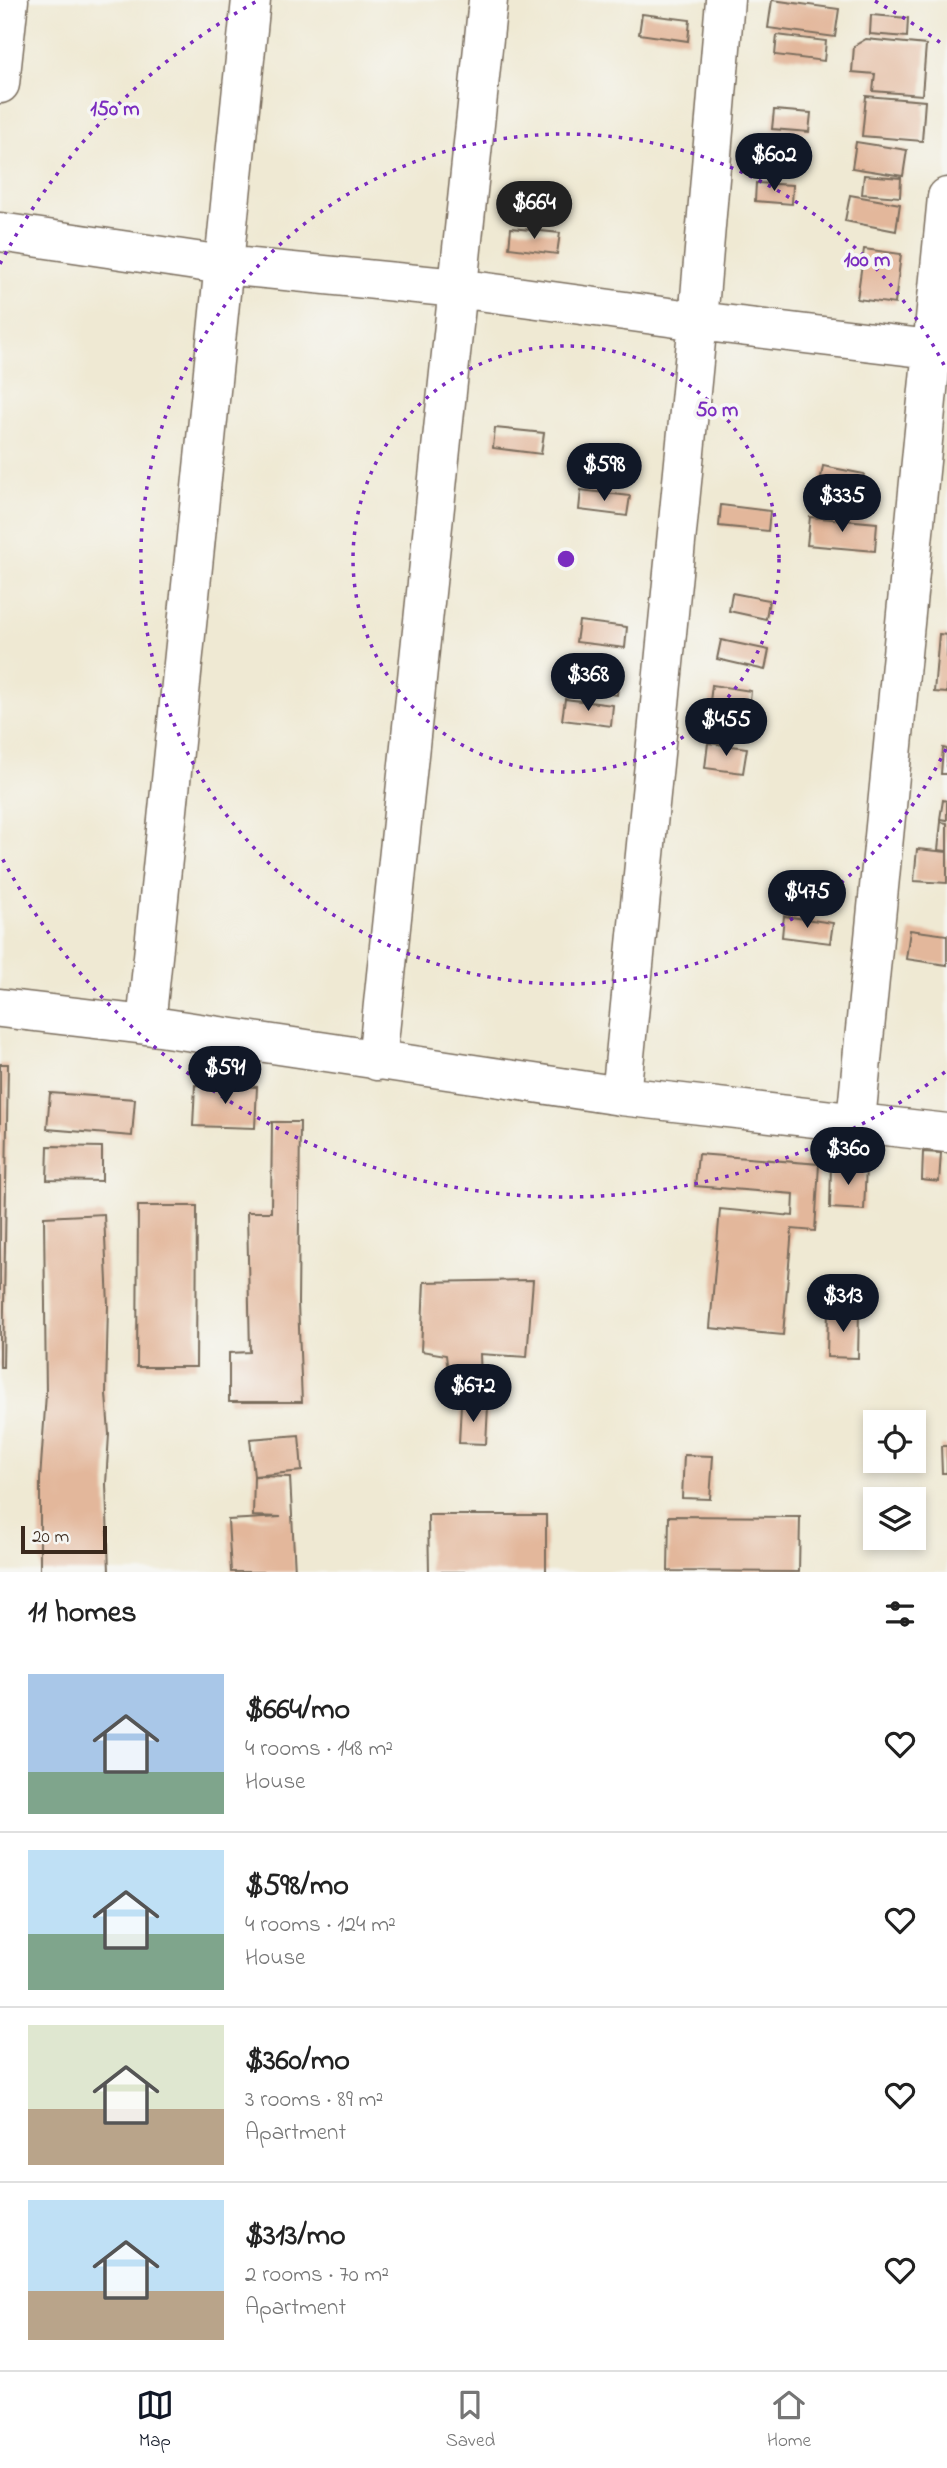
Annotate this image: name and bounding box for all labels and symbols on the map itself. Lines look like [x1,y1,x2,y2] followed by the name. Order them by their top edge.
[90,95,140,125] text: 150 m
[733,134,815,193] pin: $602
[493,182,575,241] pin: $664
[844,246,890,276] text: 100 m
[696,396,738,426] text: 50 m
[563,444,645,503] pin: $598
[801,475,883,534] pin: $335
[554,547,578,571] centre of rings
[547,654,629,713] pin: $368
[685,698,767,758] pin: $455
[766,870,848,930] pin: $475
[184,1046,266,1106] pin: $591
[807,1128,889,1187] pin: $360
[802,1274,884,1334] pin: $313
[432,1364,514,1424] pin: $672
[21,1523,107,1555] scale bar

